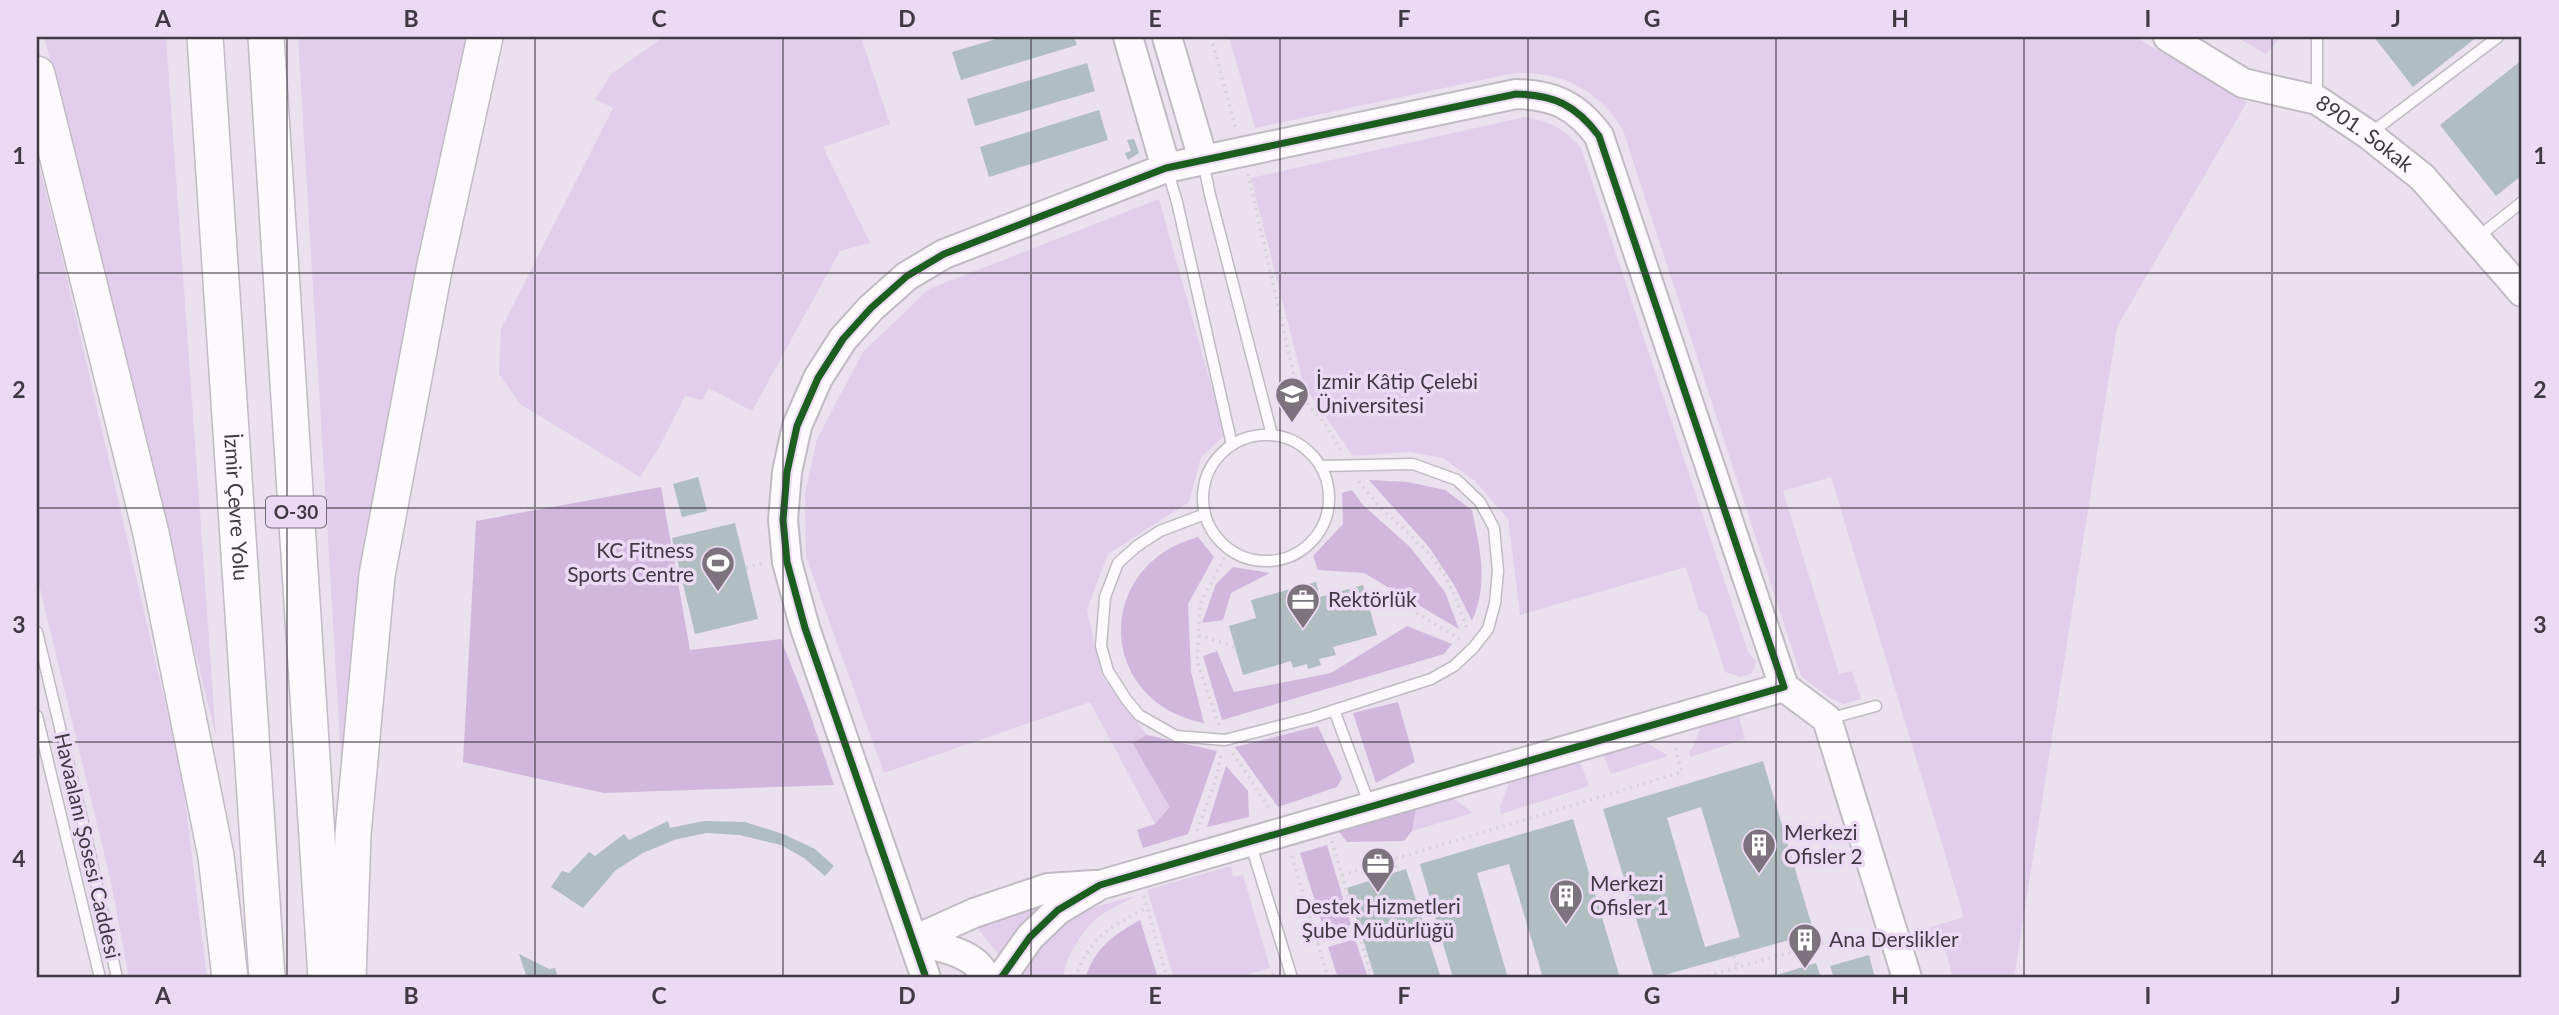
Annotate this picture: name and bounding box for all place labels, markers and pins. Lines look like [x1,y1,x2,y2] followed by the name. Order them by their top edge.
[1316,368,1478,417] place label: İzmir Kâtip Çelebi Üniversitesi
[1273,375,1311,424] school or university icon: İzmir Kâtip Çelebi Üniversitesi
[567,537,694,586] place label: KC Fitness Sports Centre
[699,544,737,593] sports icon: KC Fitness Sports Centre
[1284,581,1322,630] office icon: Rektörlük
[1328,586,1417,611] place label: Rektörlük
[1784,819,1863,868] place label: Merkezi Ofisler 2
[1740,826,1778,875] building icon: Merkezi Ofisler 2
[1359,845,1397,894] office icon: Destek Hizmetleri Şube Müdürlüğü
[1590,870,1669,919] place label: Merkezi Ofisler 1
[1547,877,1585,926] building icon: Merkezi Ofisler 1
[1295,893,1461,942] place label: Destek Hizmetleri Şube Müdürlüğü
[1786,921,1824,970] building icon: Ana Derslikler
[1829,926,1959,951] place label: Ana Derslikler

